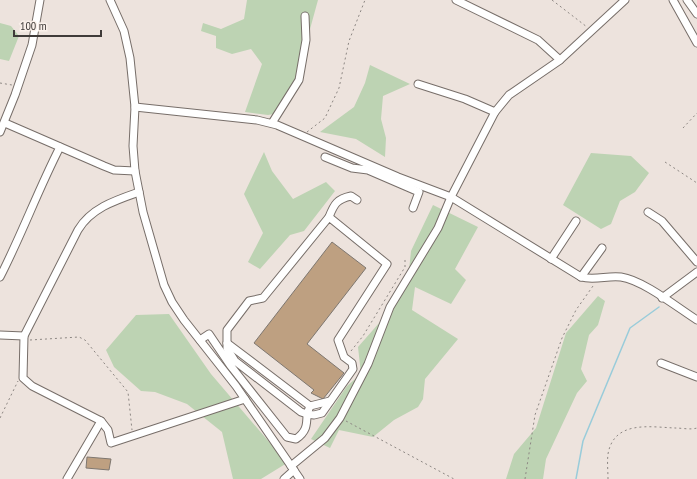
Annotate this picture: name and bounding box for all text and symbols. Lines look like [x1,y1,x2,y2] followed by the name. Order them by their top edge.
[14,12,101,38] scale bar
[20,18,47,33] text: 100 m

